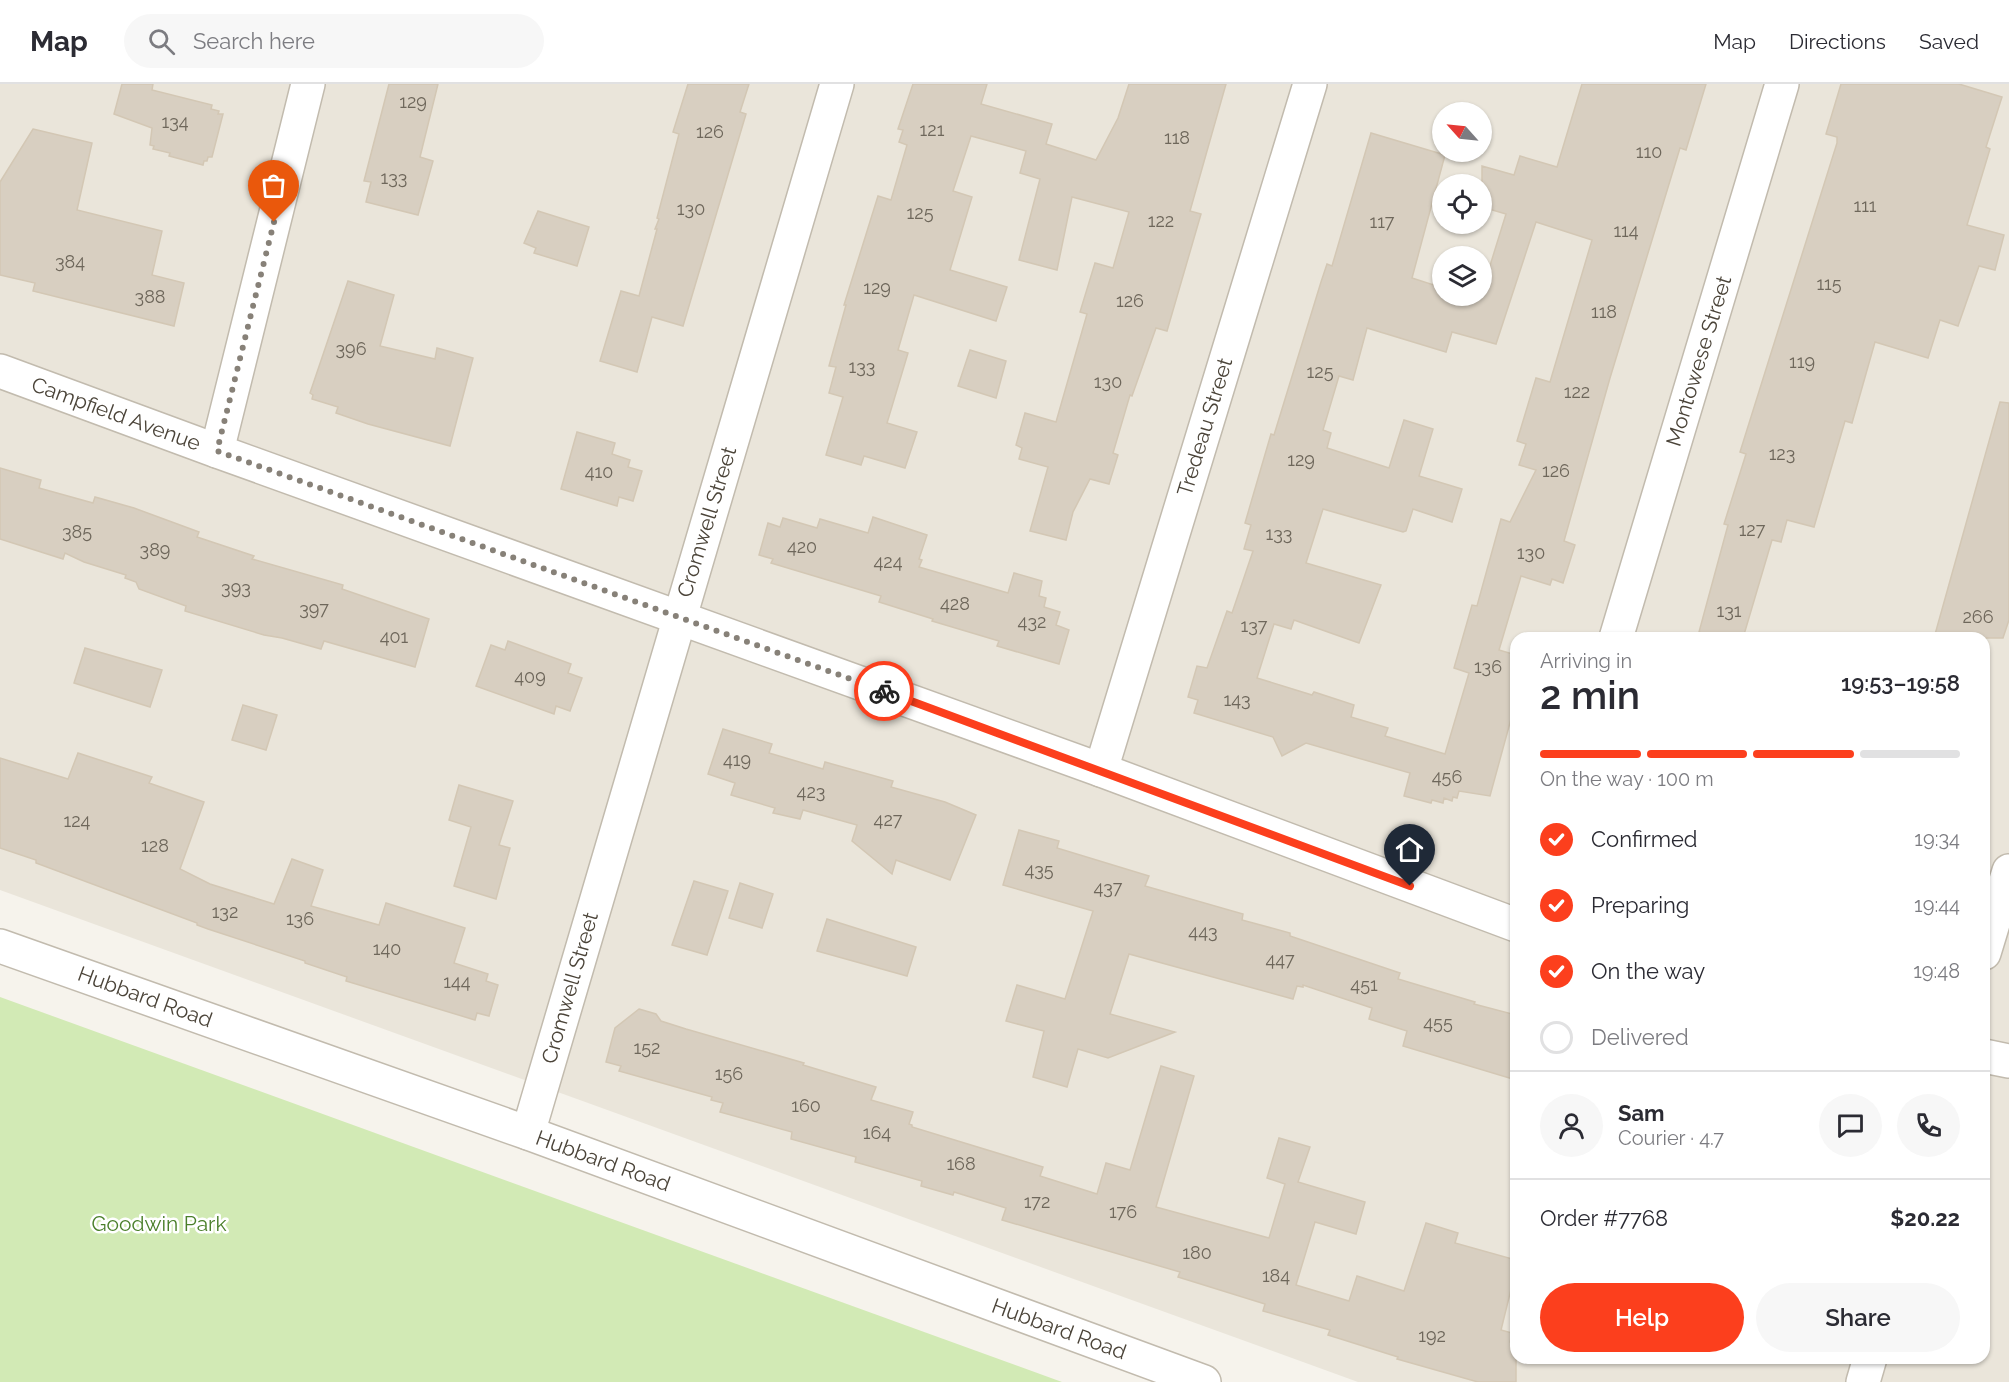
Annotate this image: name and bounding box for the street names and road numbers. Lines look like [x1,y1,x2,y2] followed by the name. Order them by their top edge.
[1661,273,1736,449] street label: Montowese Street
[1172,355,1237,499] street label: Tredeau Street
[28,371,204,456] street label: Campfield Avenue
[672,443,741,600] street label: Cromwell Street
[536,909,603,1066] street label: Cromwell Street
[75,961,216,1032] street label: Hubbard Road
[533,1125,674,1196] street label: Hubbard Road
[989,1293,1130,1364] street label: Hubbard Road

